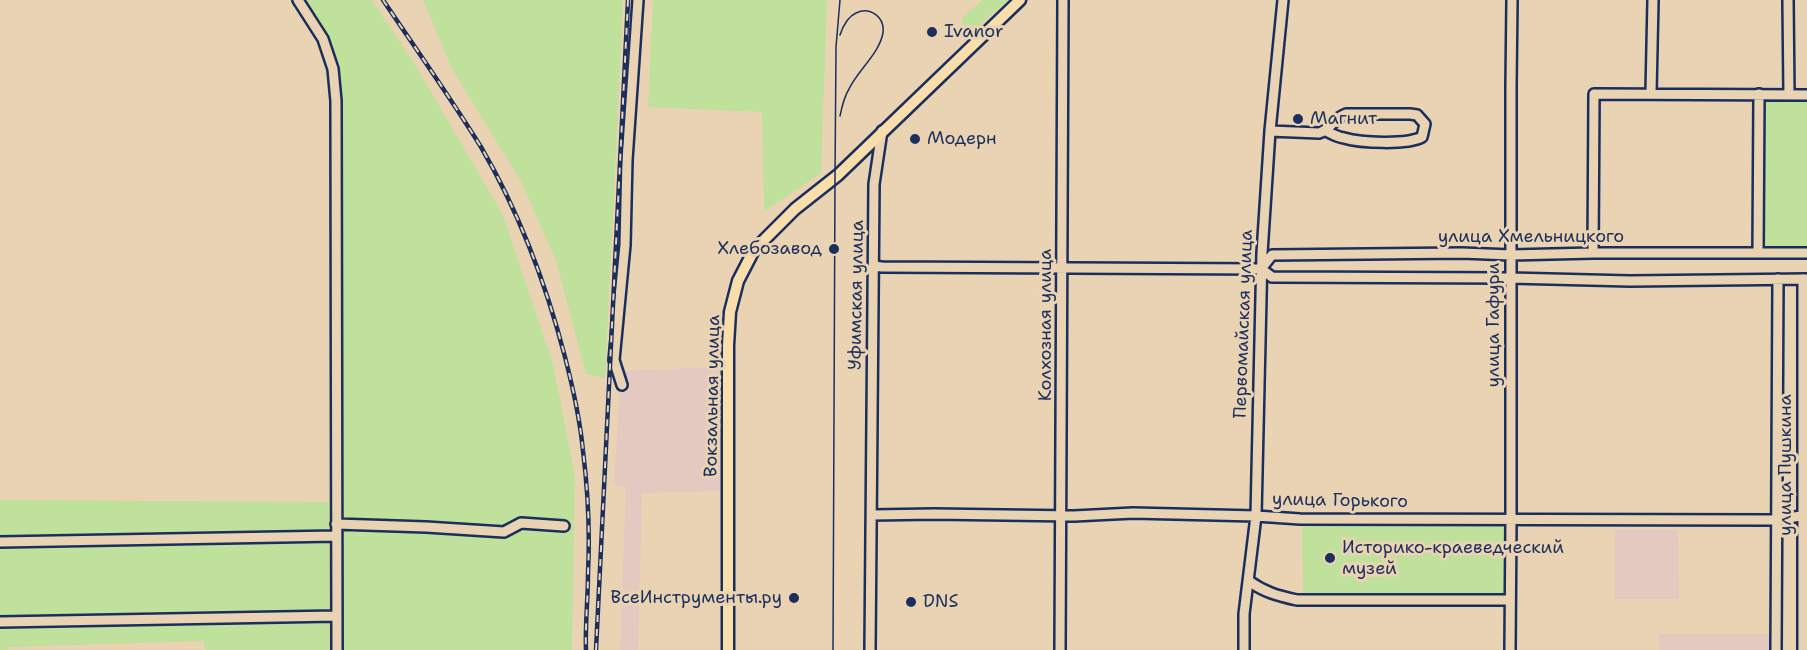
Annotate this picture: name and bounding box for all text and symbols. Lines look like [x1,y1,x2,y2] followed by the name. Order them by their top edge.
[944,21,1004,43] place label: Ivanor
[925,25,939,39] marker: Ivanor
[1310,108,1377,130] place label: Магнит
[1291,112,1305,126] marker: Магнит
[927,128,997,150] place label: Модерн
[908,132,922,146] marker: Модерн
[845,220,869,370] street label: Уфимская улица
[1438,226,1624,248] street label: улица Хмельницкого
[1230,229,1258,419] street label: Первомайская улица
[717,238,822,260] place label: Хлебозавод
[827,242,841,256] marker: Хлебозавод
[1035,249,1057,401] street label: Колхозная улица
[1483,263,1505,387] street label: улица Гафури
[701,315,725,477] street label: Вокзальная улица
[1775,394,1797,536] street label: улица Пушкина
[1272,489,1408,513] street label: улица Горького
[1342,537,1564,580] place label: Историко-краеведческий музей
[1323,551,1337,565] marker: Историко-краеведческий музей
[611,587,782,609] place label: ВсеИнструменты.ру
[787,591,801,605] marker: ВсеИнструменты.ру
[923,591,958,613] place label: DNS
[904,595,918,609] marker: DNS

